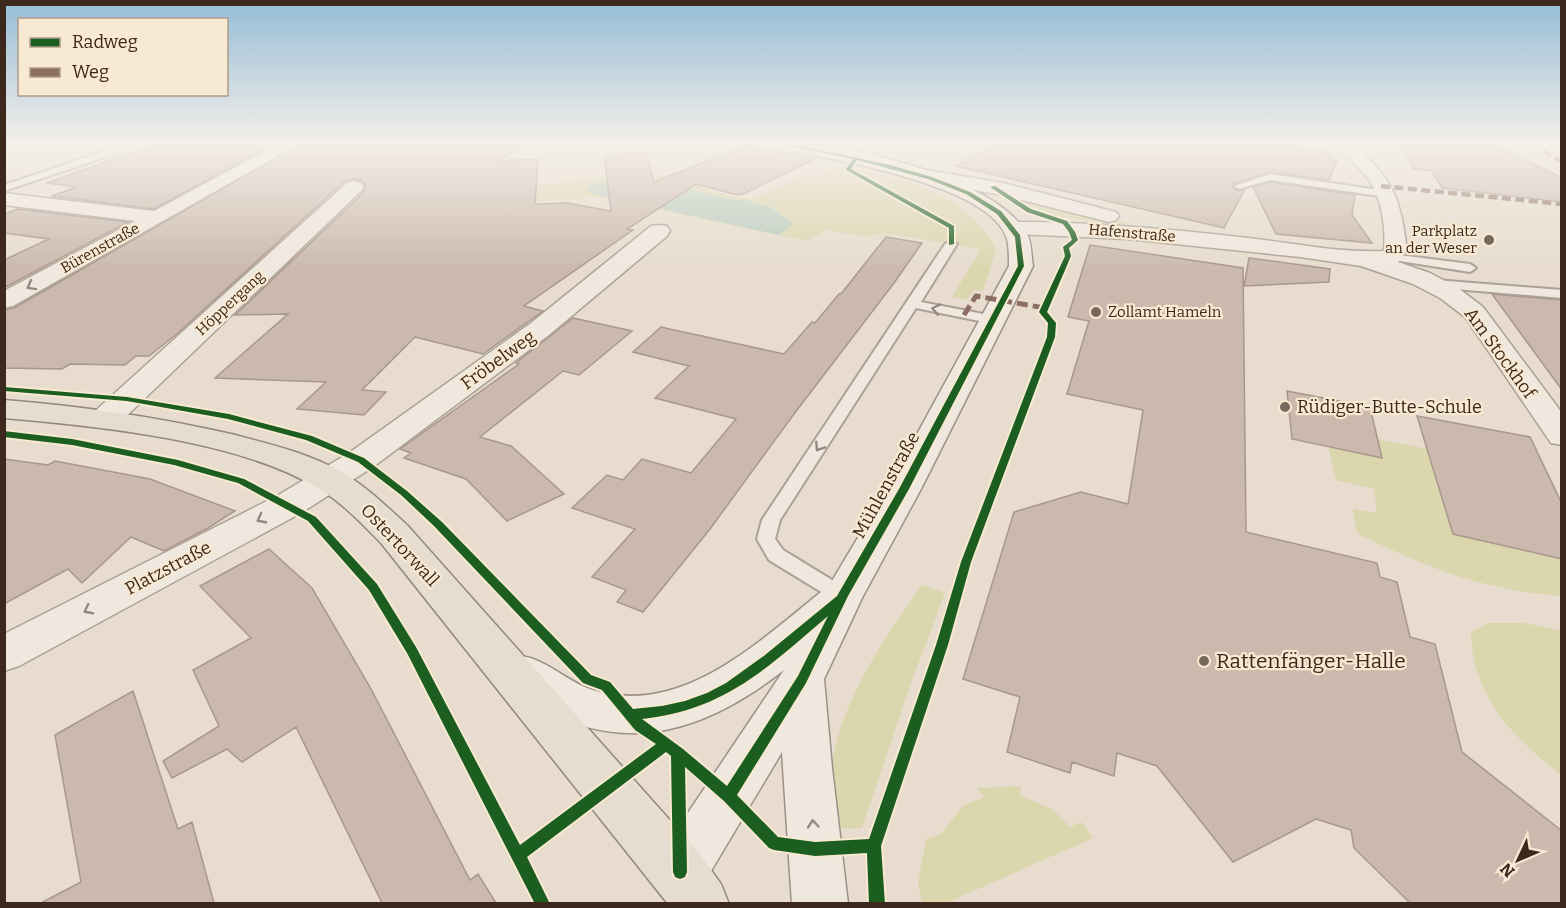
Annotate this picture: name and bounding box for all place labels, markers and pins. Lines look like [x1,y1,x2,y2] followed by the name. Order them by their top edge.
[1385,222,1477,257] place label: Parkplatz an der Weser
[1482,233,1496,247] marker: Parkplatz an der Weser
[1108,303,1222,321] place label: Zollamt Hameln
[1089,305,1103,319] marker: Zollamt Hameln
[1297,396,1482,418] place label: Rüdiger-Butte-Schule
[1278,400,1292,414] marker: Rüdiger-Butte-Schule
[1216,648,1406,674] place label: Rattenfänger-Halle
[1197,654,1211,668] marker: Rattenfänger-Halle

